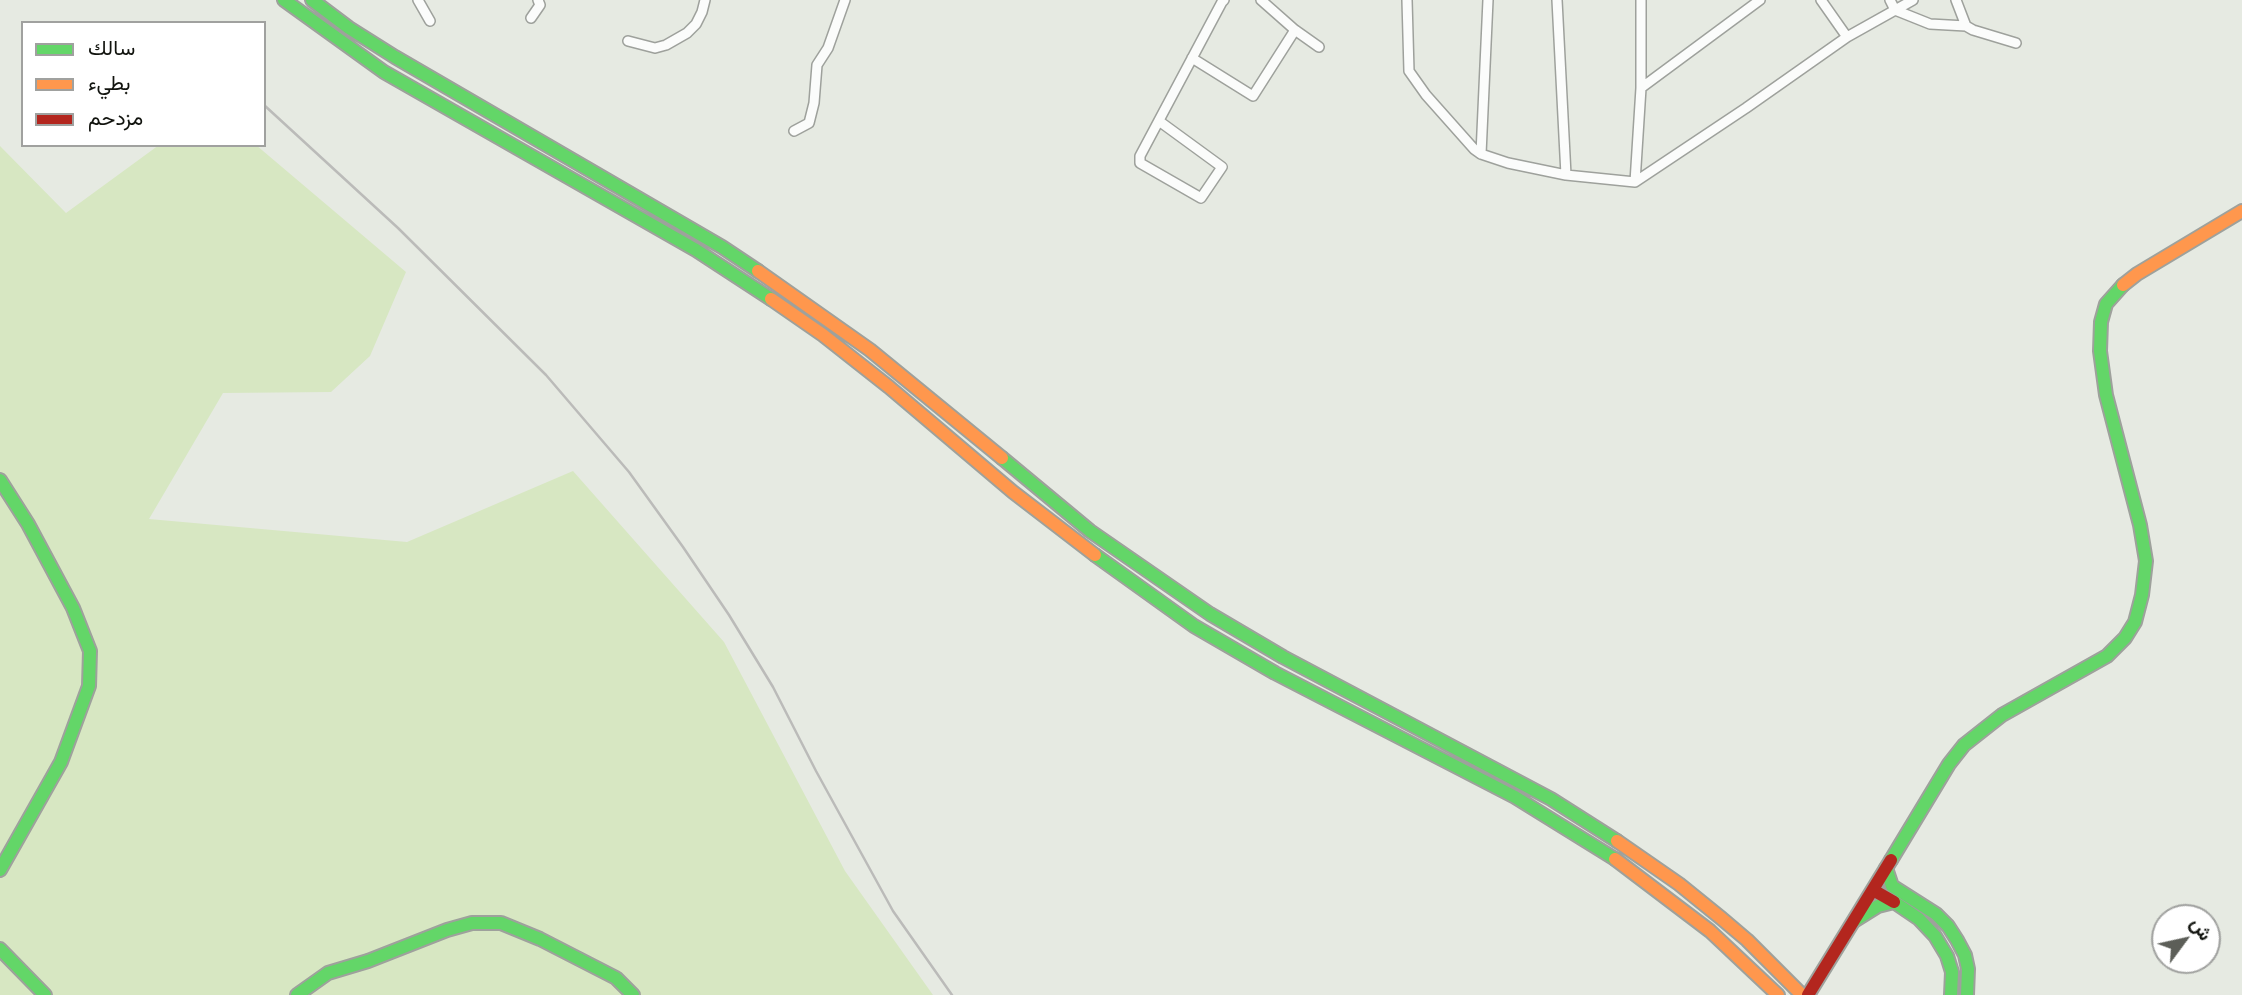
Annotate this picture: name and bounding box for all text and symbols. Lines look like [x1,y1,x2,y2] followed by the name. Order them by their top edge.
[21,21,266,147] legend
[88,33,135,61] text: سالك
[88,68,131,96] text: بطيء
[88,103,143,131] text: مزدحم
[2151,904,2221,974] north arrow
[2185,912,2219,945] text: ش

